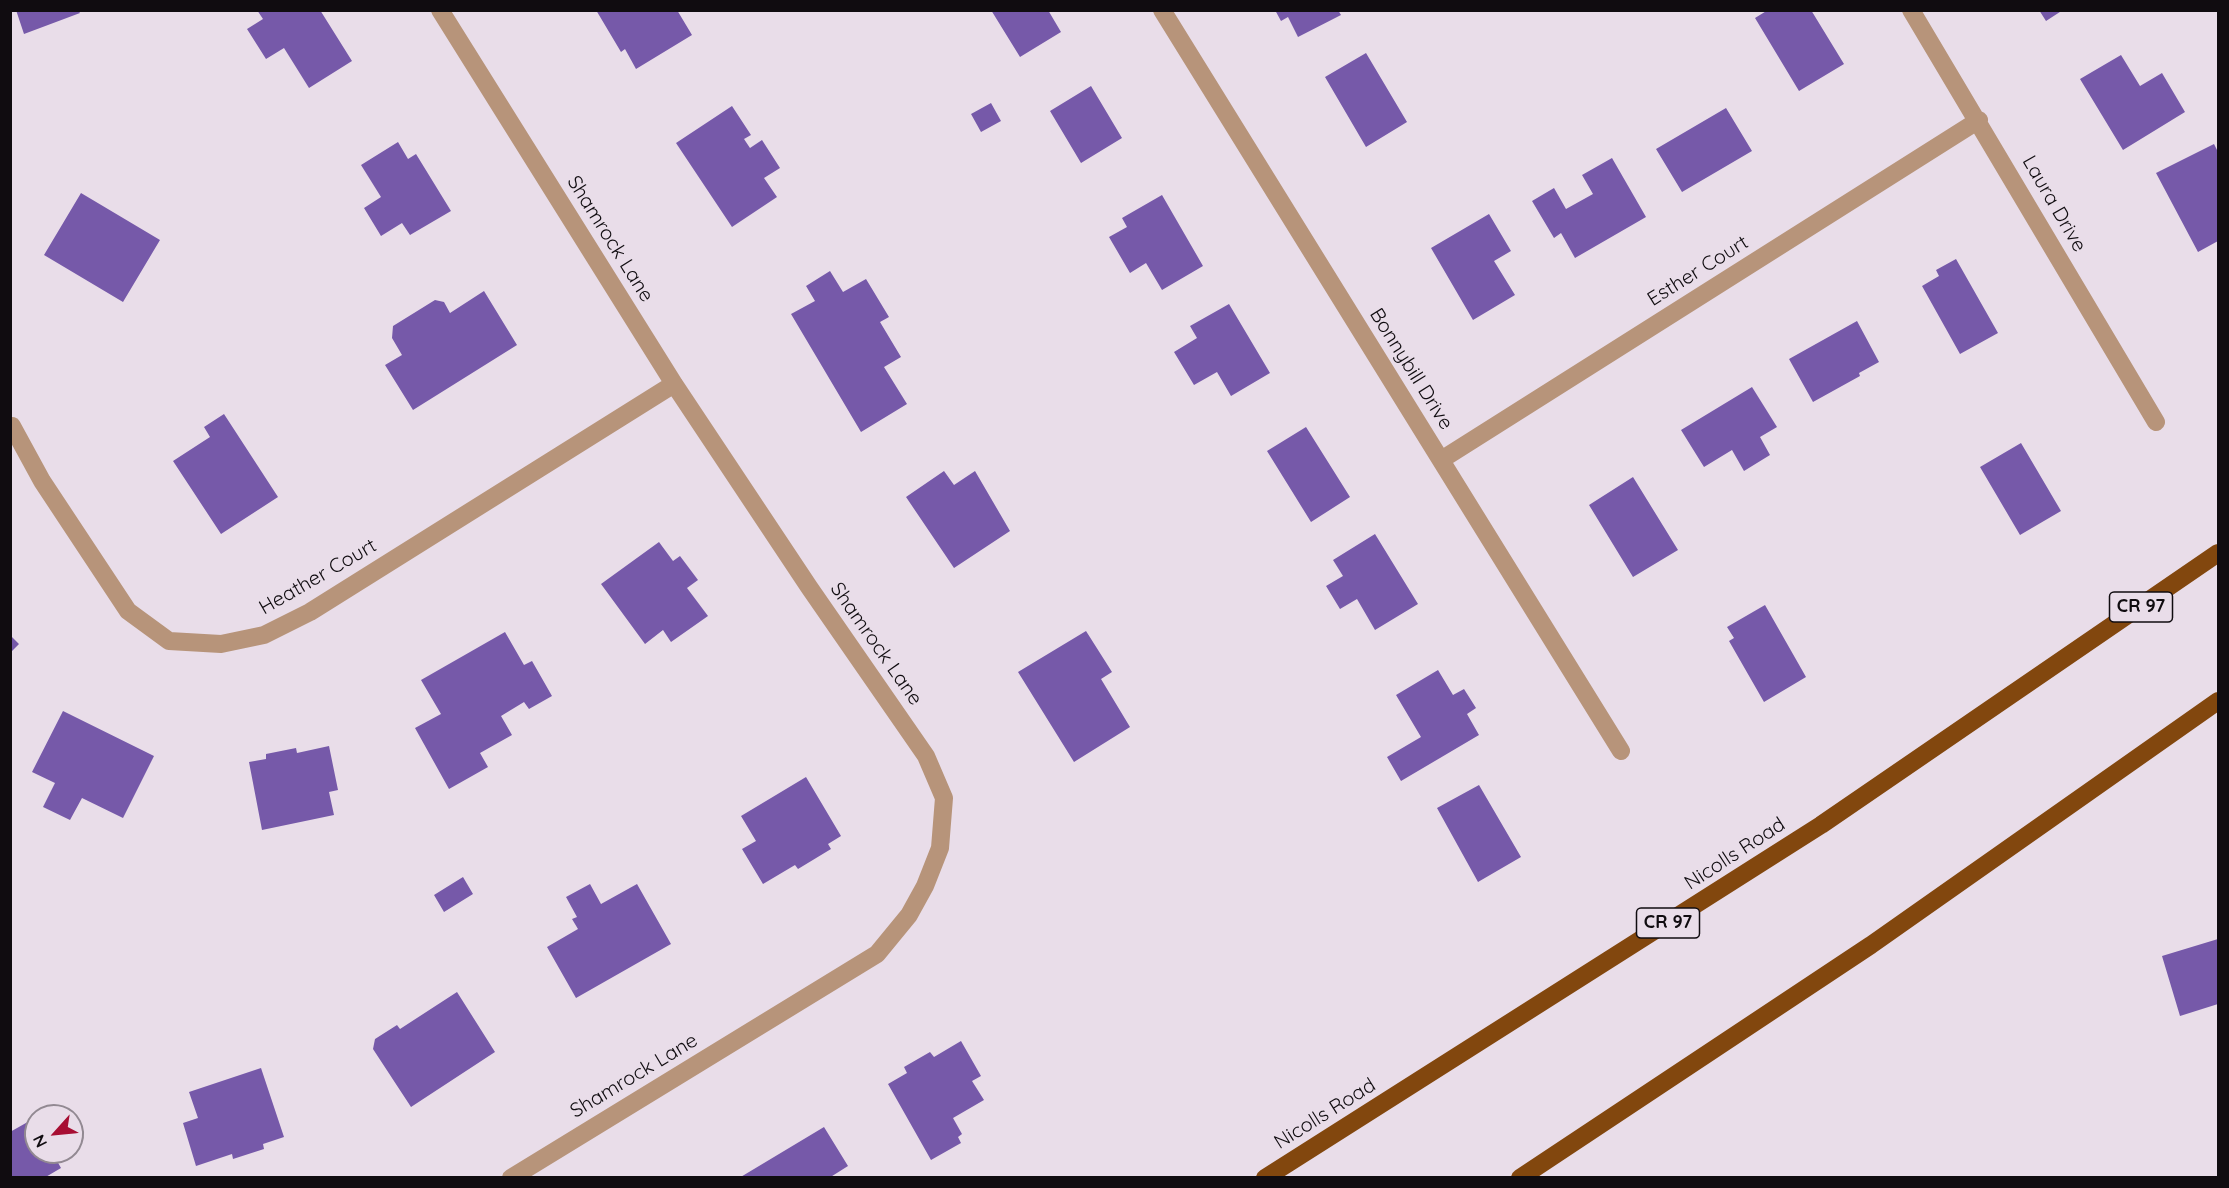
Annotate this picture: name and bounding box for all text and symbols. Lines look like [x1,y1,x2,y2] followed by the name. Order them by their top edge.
[2017,152,2091,256] street label: Laura Drive
[562,171,658,307] street label: Shamrock Lane
[1643,231,1753,311] street label: Esther Court
[1364,304,1458,434] street label: Bonnybill Drive
[255,534,381,620] street label: Heather Court
[825,578,927,710] street label: Shamrock Lane
[2110,592,2172,622] road number: CR 97
[1680,813,1790,895] street label: Nicolls Road
[1636,908,1700,938] road number: CR 97
[566,1029,702,1123] street label: Shamrock Lane
[1270,1073,1380,1155] street label: Nicolls Road
[24,1104,84,1164] north arrow
[28,1131,51,1151] text: N

